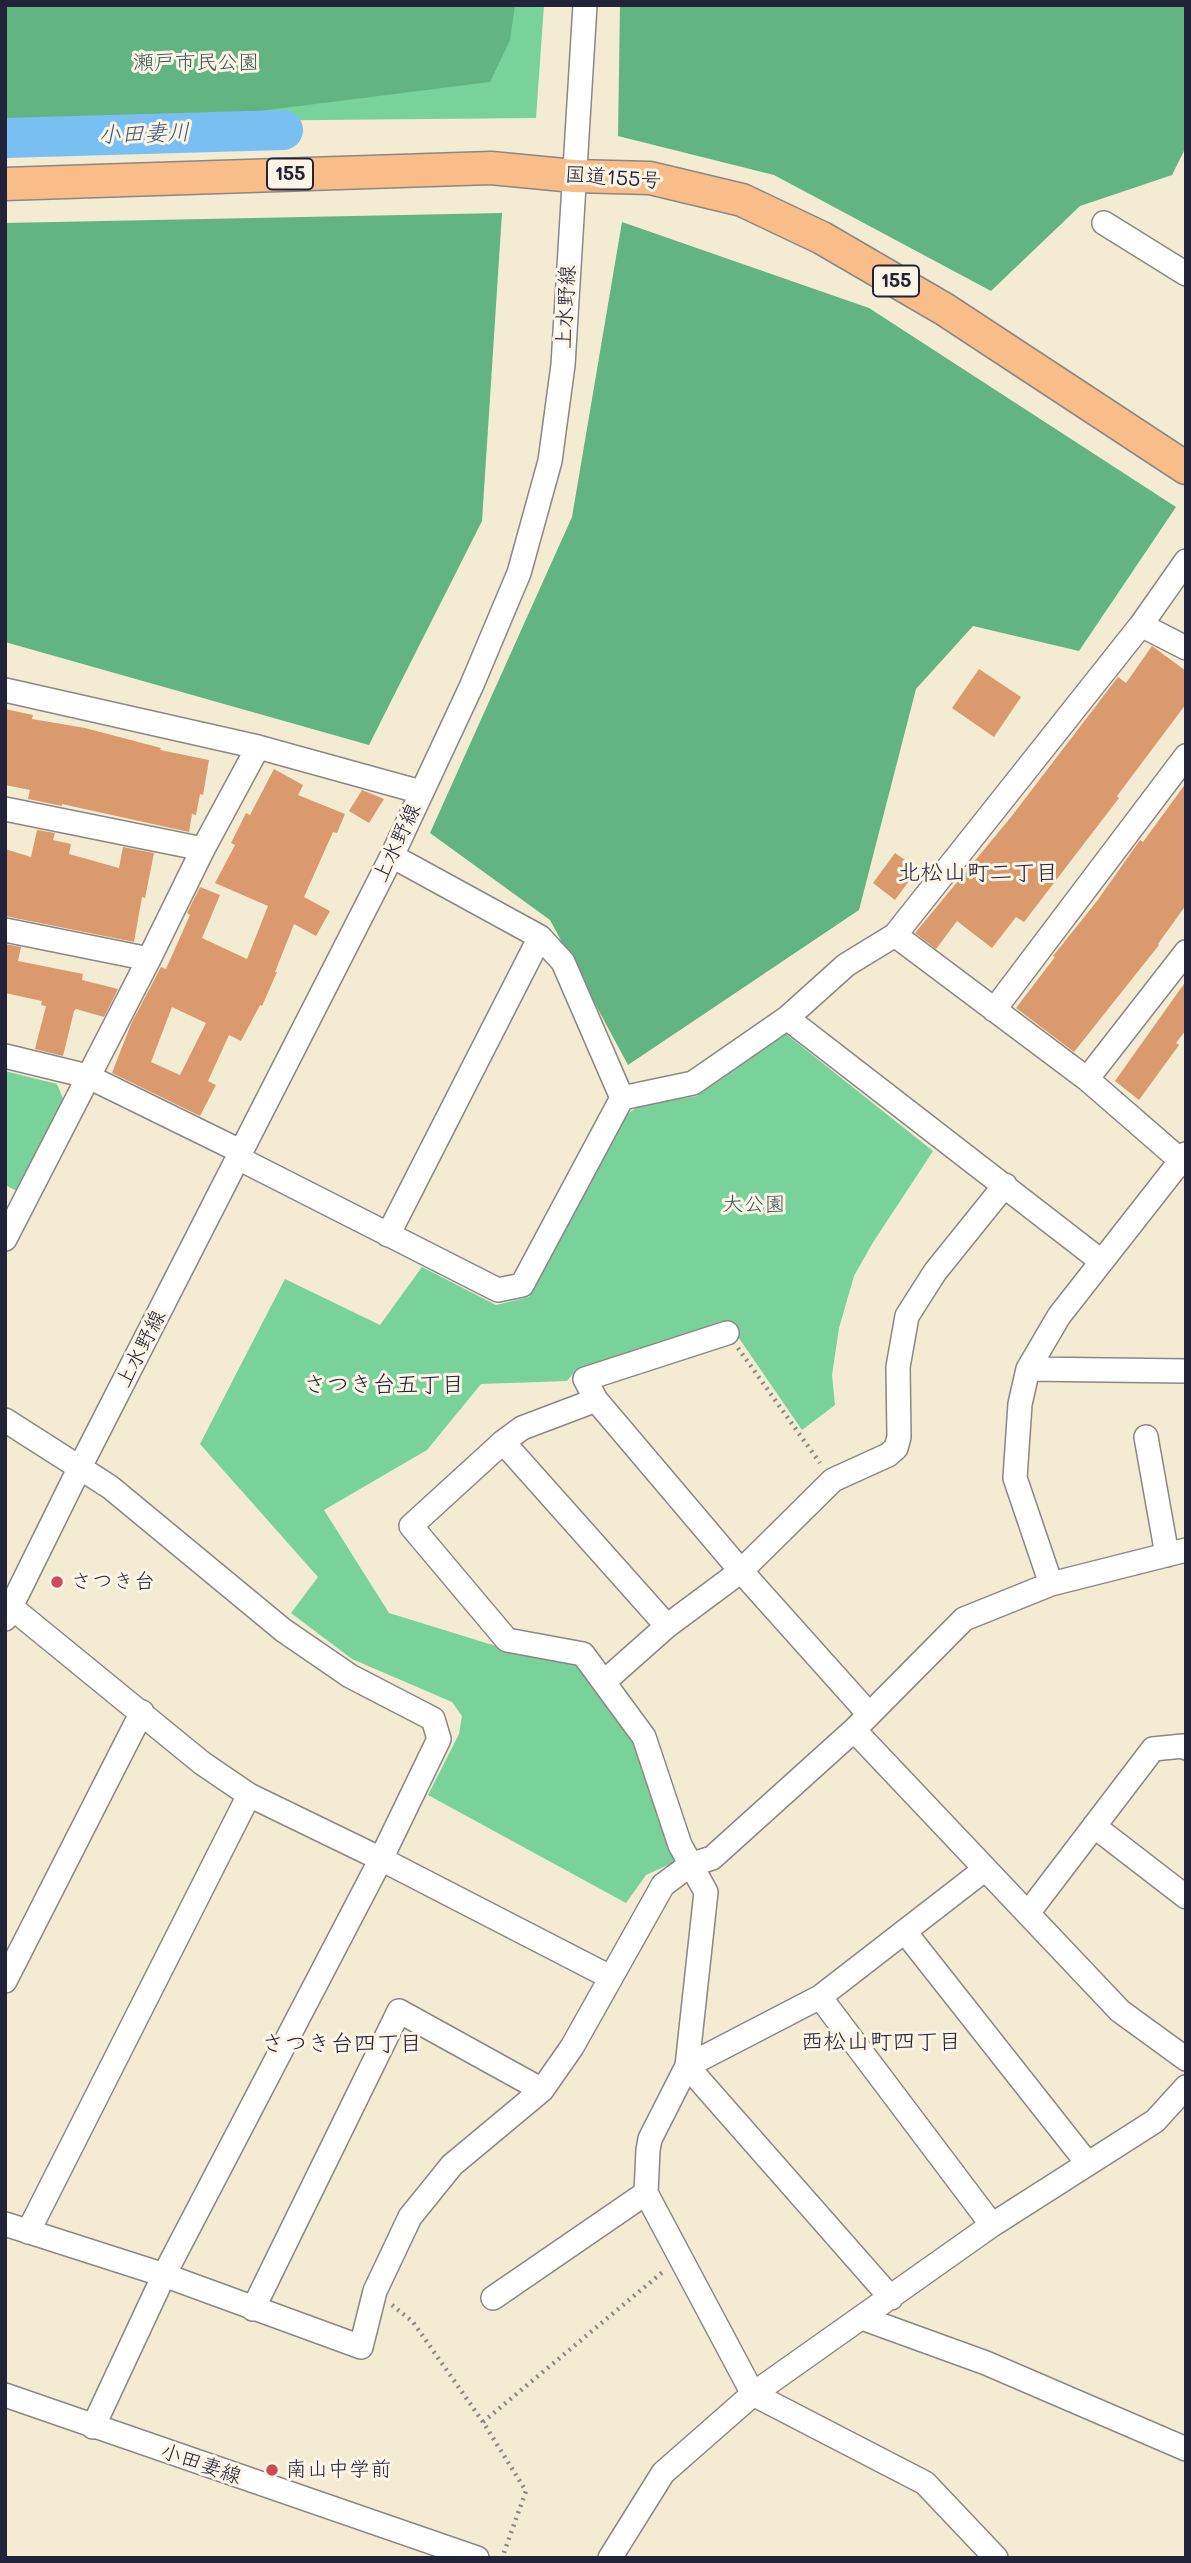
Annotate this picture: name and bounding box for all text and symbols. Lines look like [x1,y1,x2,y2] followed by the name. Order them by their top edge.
[133,50,259,76] park label: 瀬戸市民公園
[98,119,190,149] water label: 小田妻川
[267,158,313,190] road number: 155
[564,162,662,194] street label: 国道155号
[551,264,581,350] street label: 上水野線
[873,266,919,296] road number: 155
[368,800,426,886] street label: 上水野線
[898,859,1058,887] district label: 北松山町二丁目
[723,1192,785,1218] park label: 大公園
[111,1306,171,1392] street label: 上水野線
[304,1371,464,1399] district label: さつき台五丁目
[71,1569,155,1595] place label: さつき台
[49,1574,65,1590] marker: さつき台
[801,2028,961,2056] district label: 西松山町四丁目
[262,2030,422,2058] district label: さつき台四丁目
[157,2438,245,2490] street label: 小田妻線
[286,2457,391,2483] place label: 南山中学前
[264,2462,280,2478] marker: 南山中学前

